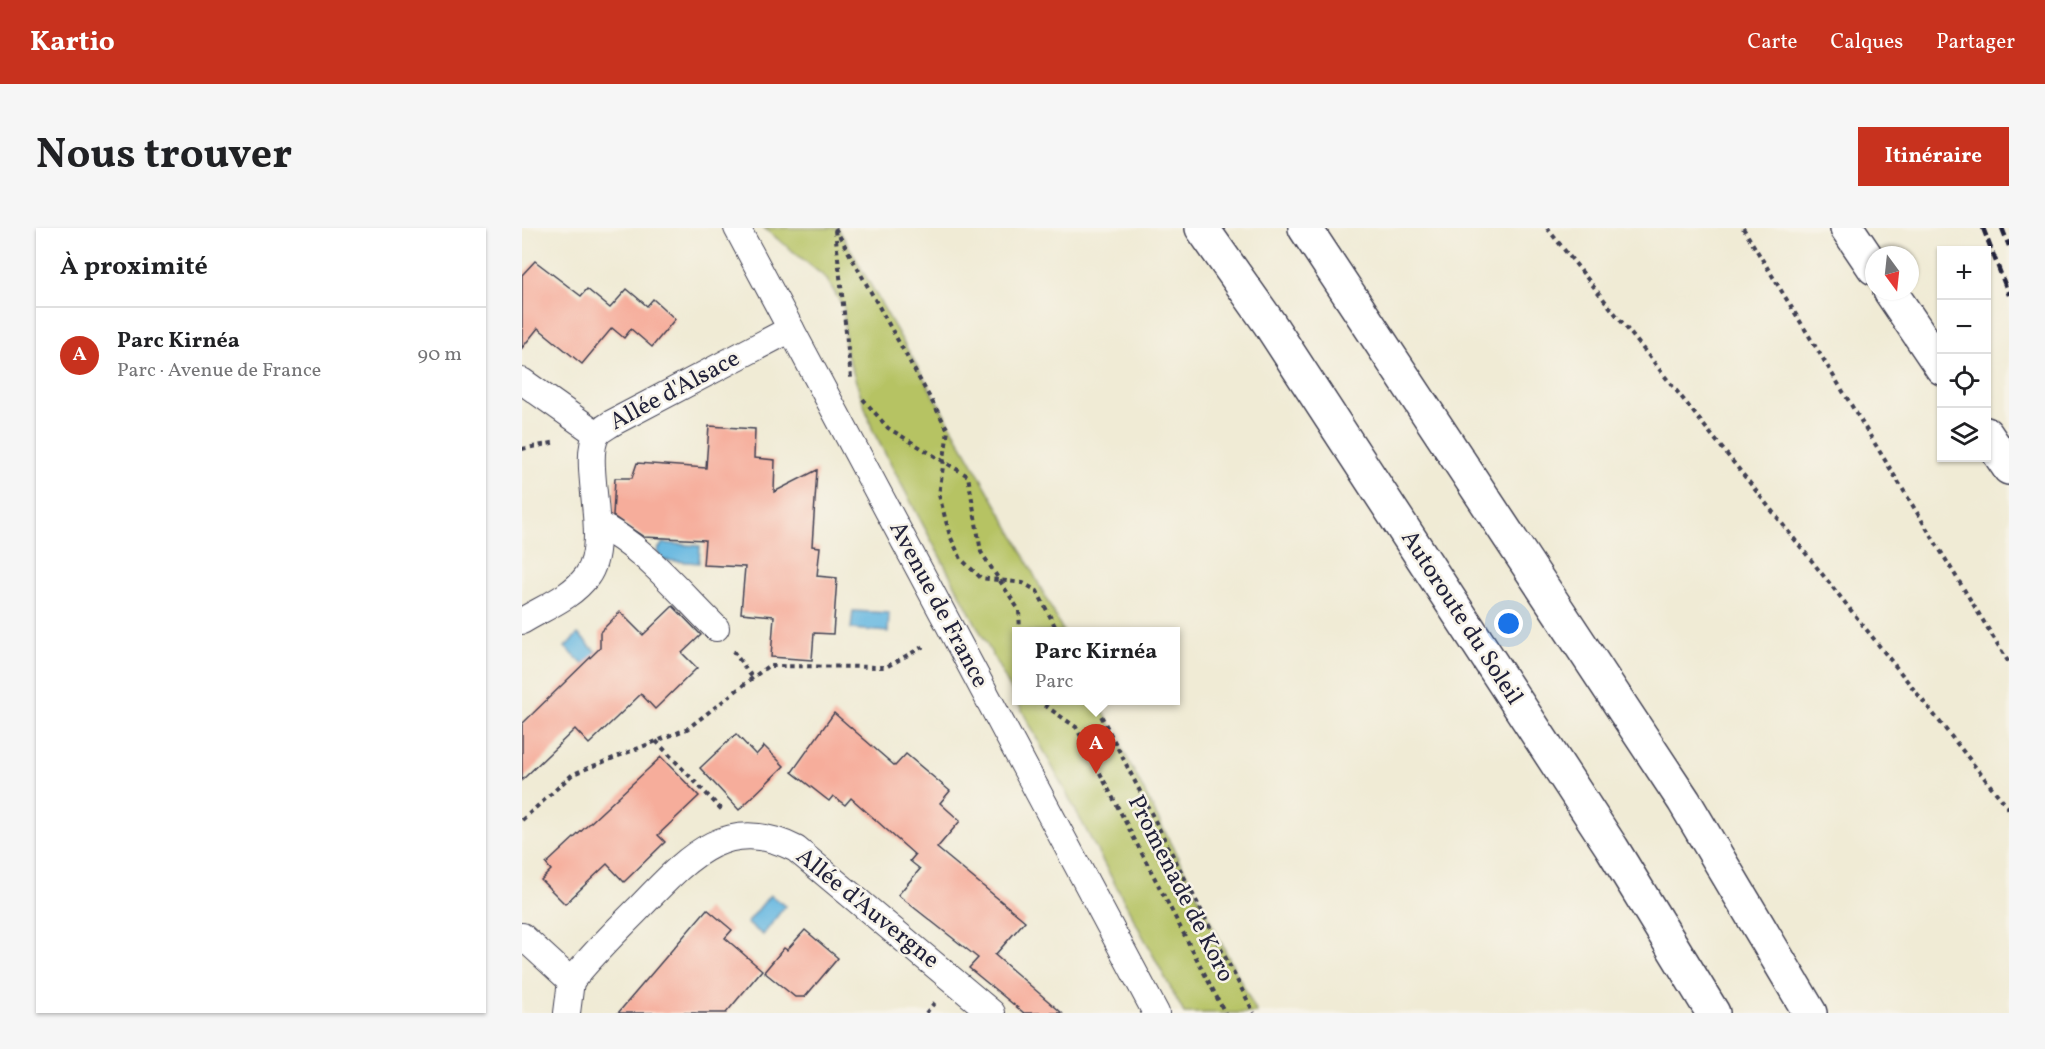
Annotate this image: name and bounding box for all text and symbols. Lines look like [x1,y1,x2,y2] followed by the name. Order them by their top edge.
[30,23,115,62] text: Kartio
[1747,28,1798,57] text: Carte
[1831,28,1903,57] text: Calques
[1936,28,2015,57] text: Partager
[36,127,292,186] text: Nous trouver
[1858,127,2009,186] button: Itinéraire
[1865,246,1919,300] north arrow
[1937,246,1991,462] map controls
[1937,246,1991,300] button: +
[60,249,208,285] text: À proximité
[1937,300,1991,354] button: −
[117,326,240,357] text: Parc Kirnéa
[72,341,87,369] text: A
[418,341,462,369] text: 90 m
[604,342,746,440] street label: Allée d'Alsace
[1937,354,1991,408] button: locate
[117,357,321,385] text: Parc · Avenue de France
[1937,408,1991,462] button: layers
[880,516,996,694] street label: Avenue de France
[1392,524,1530,712] street label: Autoroute du Soleil
[1494,609,1523,638] your location
[1012,627,1180,705] popup
[1035,637,1157,668] text: Parc Kirnéa
[1035,668,1074,696] text: Parc
[1076,724,1116,774] pin: A
[1118,790,1242,988] street label: Promenade de Koro
[788,840,946,978] street label: Allée d'Auvergne

